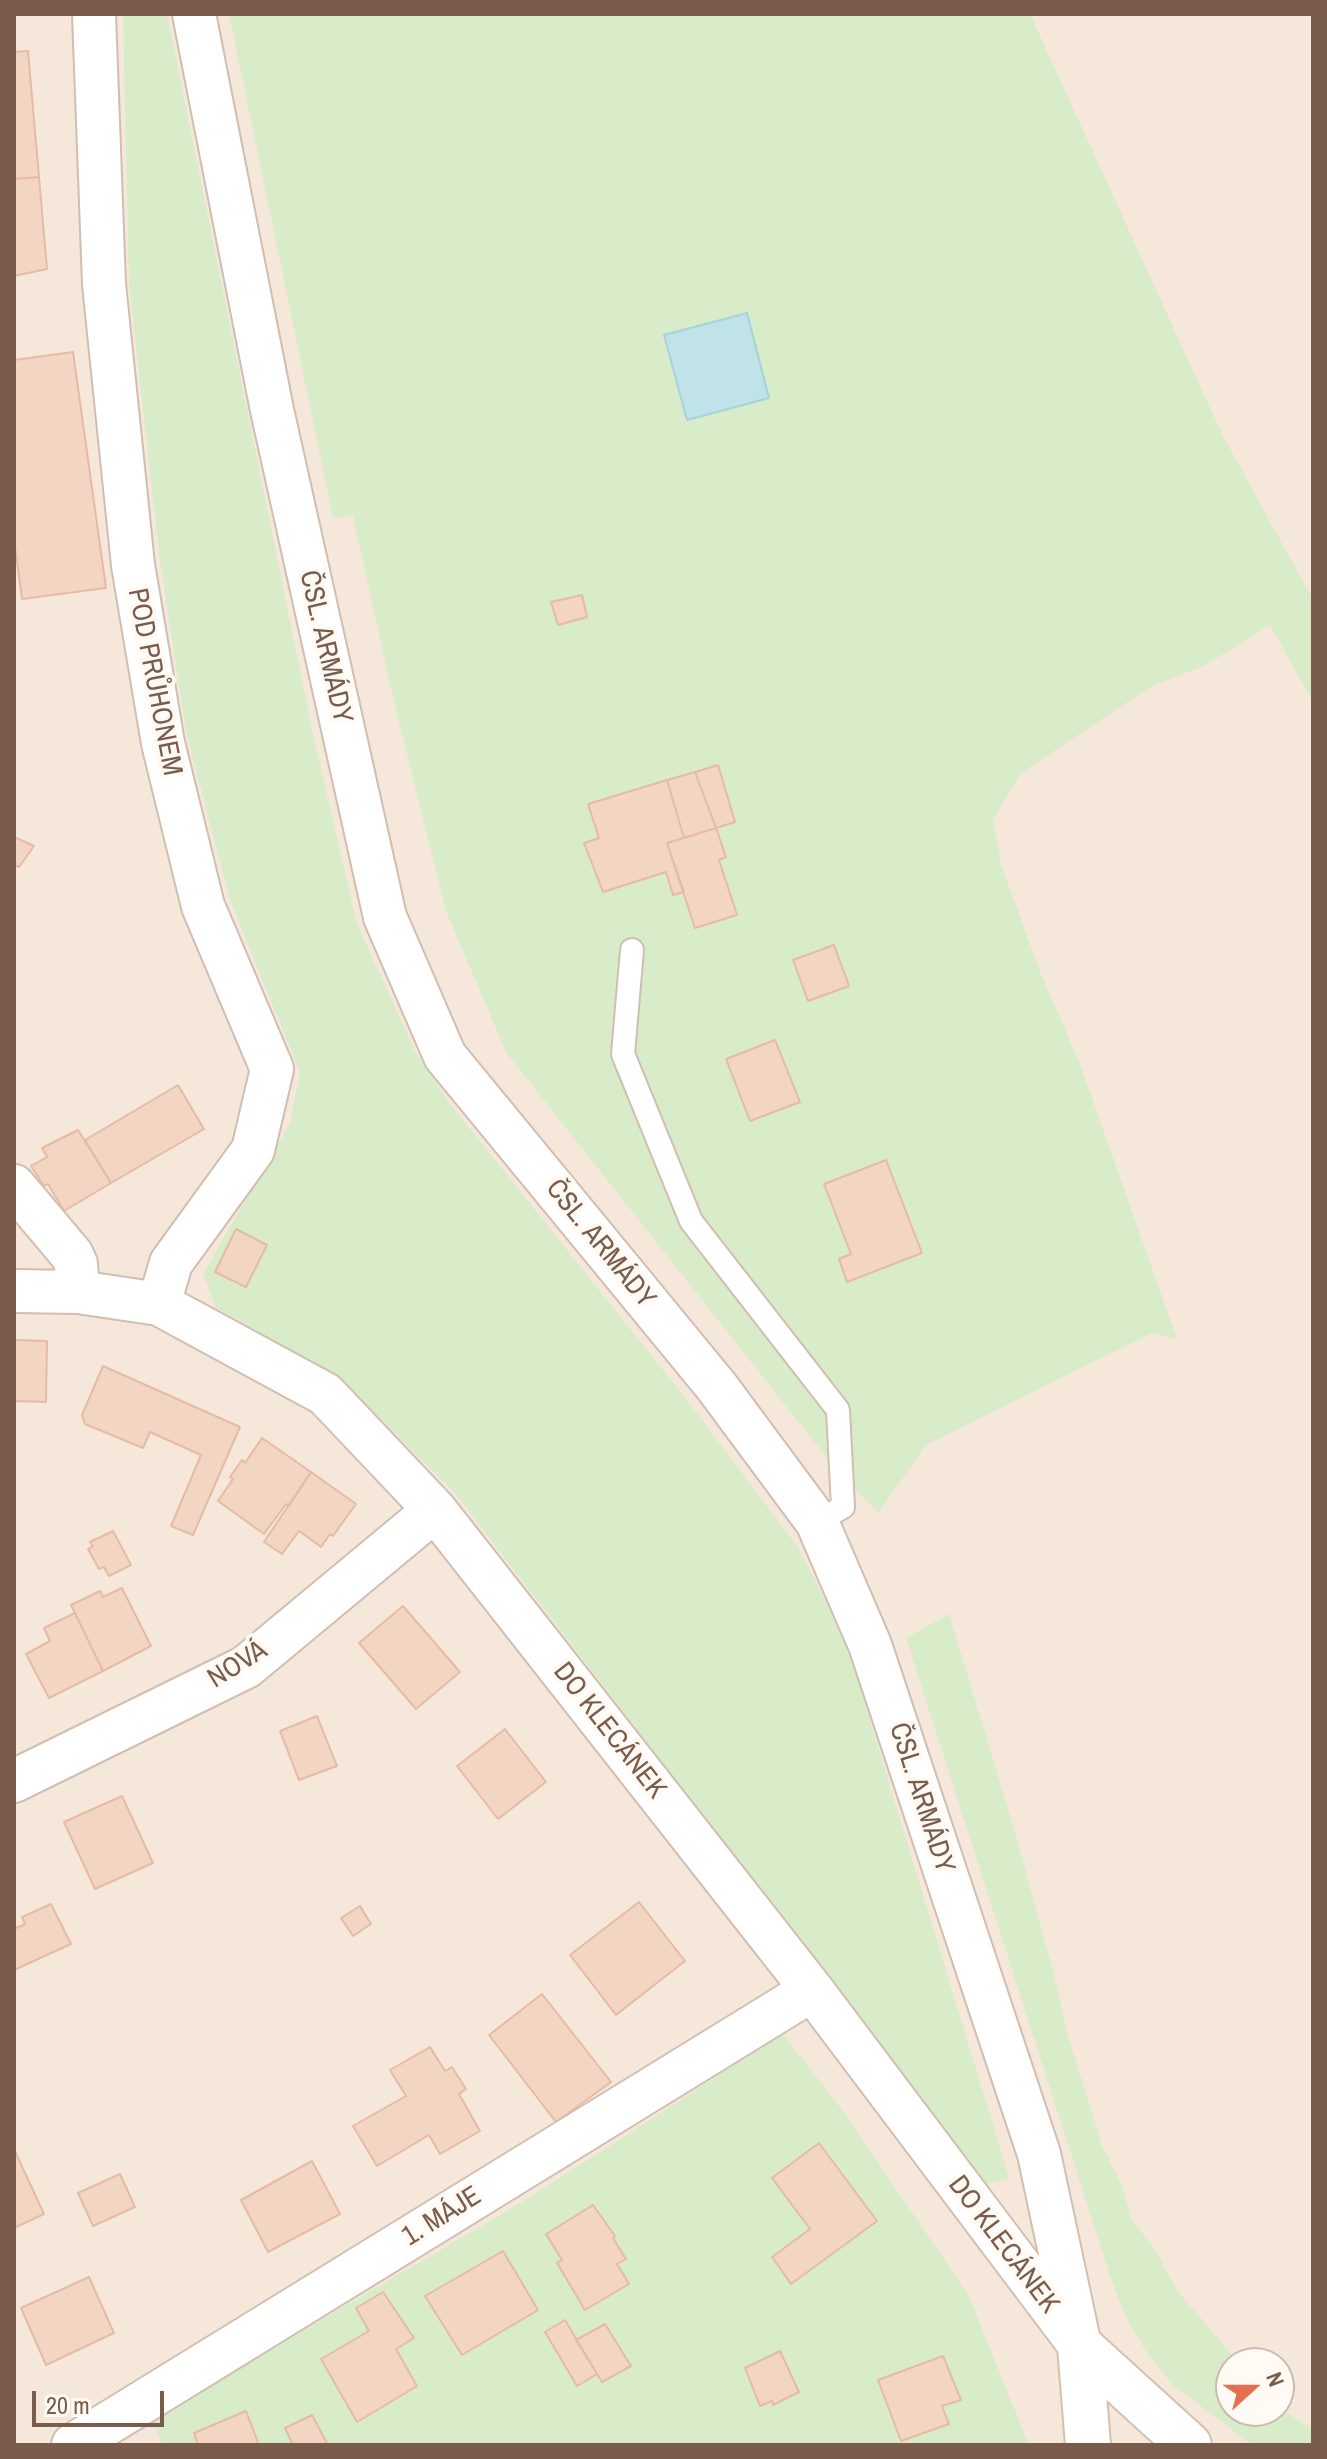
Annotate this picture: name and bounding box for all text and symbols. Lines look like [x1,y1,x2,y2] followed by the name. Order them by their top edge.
[291,567,359,727] street label: ČSL. ARMÁDY
[119,586,189,778] street label: POD PRŮHONEM
[538,1173,662,1315] street label: ČSL. ARMÁDY
[202,1634,274,1696] street label: NOVÁ
[545,1656,673,1806] street label: DO KLECÁNEK
[881,1719,961,1877] street label: ČSL. ARMÁDY
[940,2170,1066,2320] street label: DO KLECÁNEK
[396,2180,488,2254] street label: 1. MÁJE
[1215,2347,1295,2427] north arrow
[1259,2368,1292,2391] text: N
[36,2375,168,2425] scale bar
[46,2389,90,2421] text: 20 m

